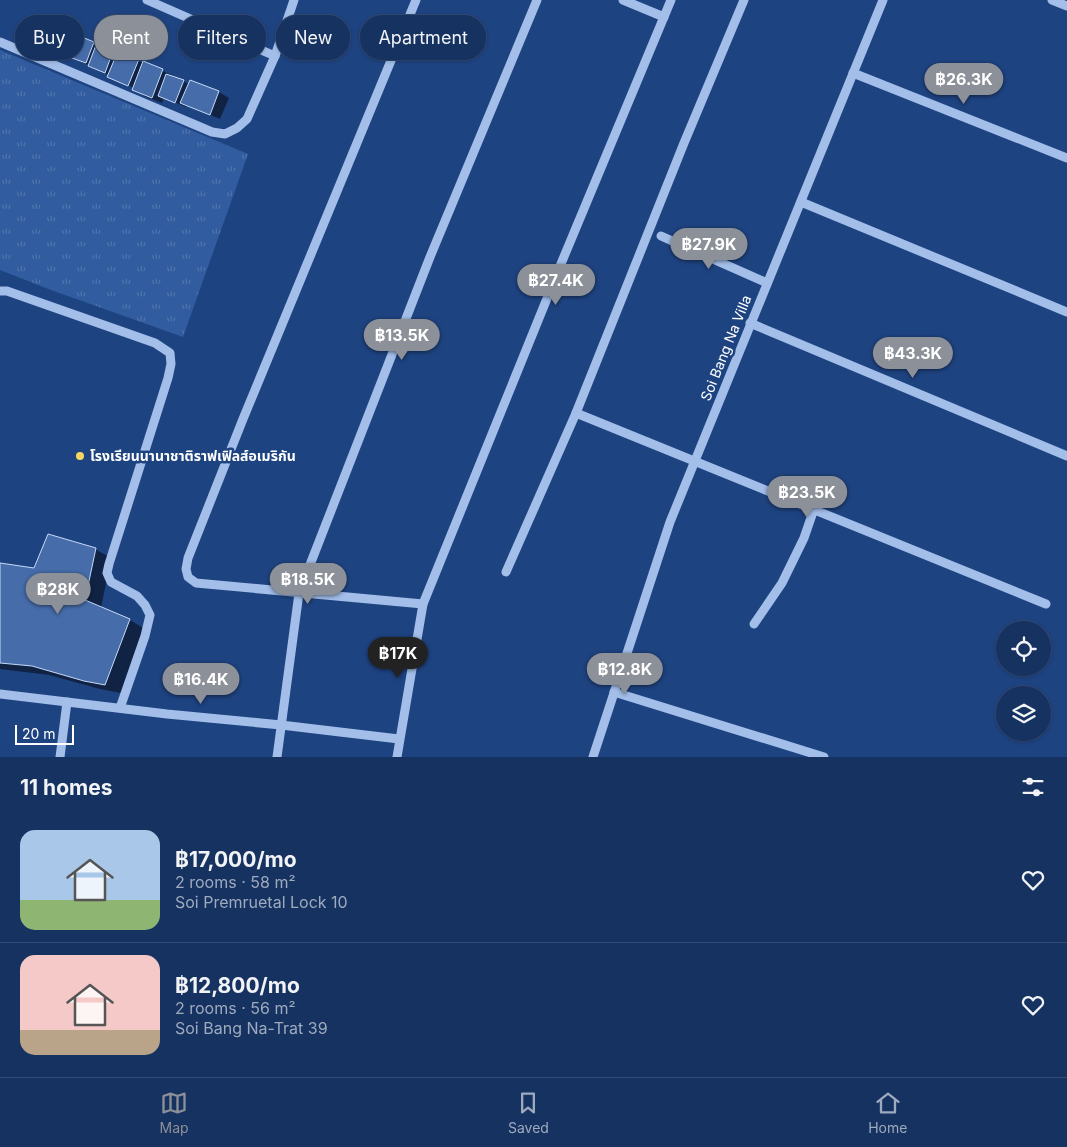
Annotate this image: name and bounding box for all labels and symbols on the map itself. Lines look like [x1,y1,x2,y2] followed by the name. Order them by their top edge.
[923,62,1005,105] pin: ฿26.3K
[668,228,750,270] pin: ฿27.9K
[515,264,597,306] pin: ฿27.4K
[697,292,755,403] street label: Soi Bang Na Villa
[361,318,443,361] pin: ฿13.5K
[872,336,954,379] pin: ฿43.3K
[90,447,296,464] place label: โรงเรียนนานาชาติราฟเฟิลส์อเมริกัน
[74,450,86,462] marker: โรงเรียนนานาชาติราฟเฟิลส์อเมริกัน
[766,476,848,518] pin: ฿23.5K
[267,562,349,605] pin: ฿18.5K
[28,572,88,615] pin: ฿28K
[368,636,428,679] pin: ฿17K
[584,652,666,695] pin: ฿12.8K
[160,662,242,705] pin: ฿16.4K
[15,722,74,745] scale bar

